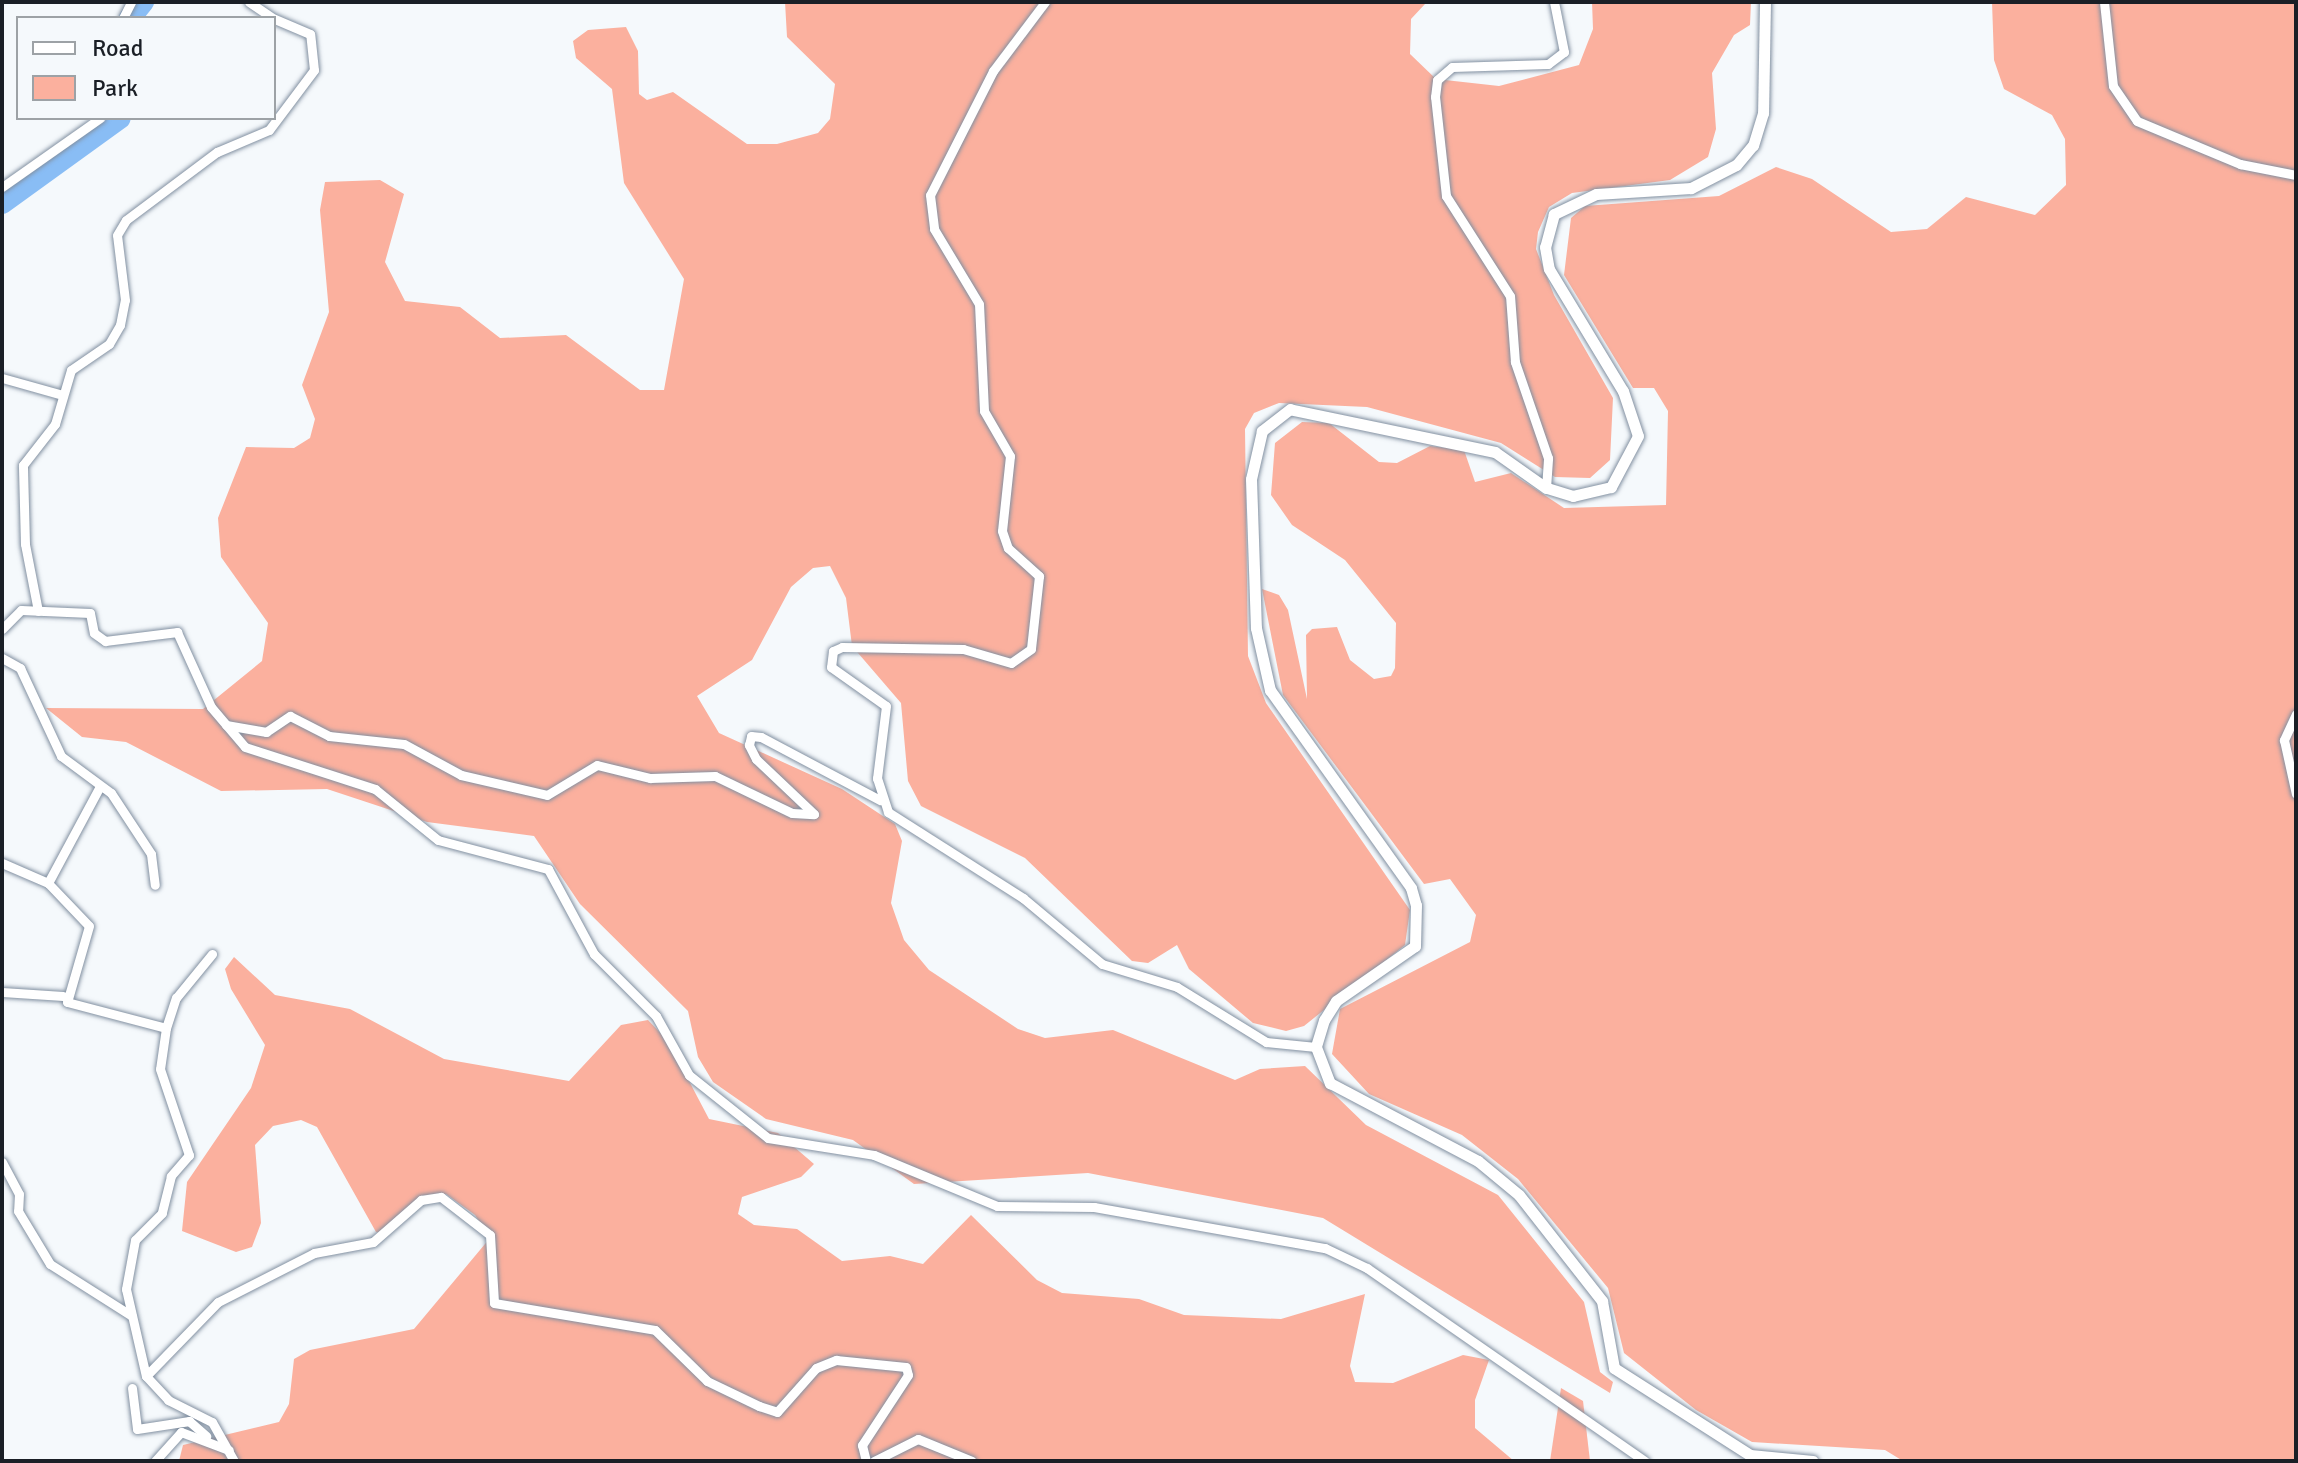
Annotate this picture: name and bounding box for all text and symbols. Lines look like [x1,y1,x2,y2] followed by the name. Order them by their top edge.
[16,16,276,120] legend
[92,33,143,63] text: Road
[92,73,138,103] text: Park

